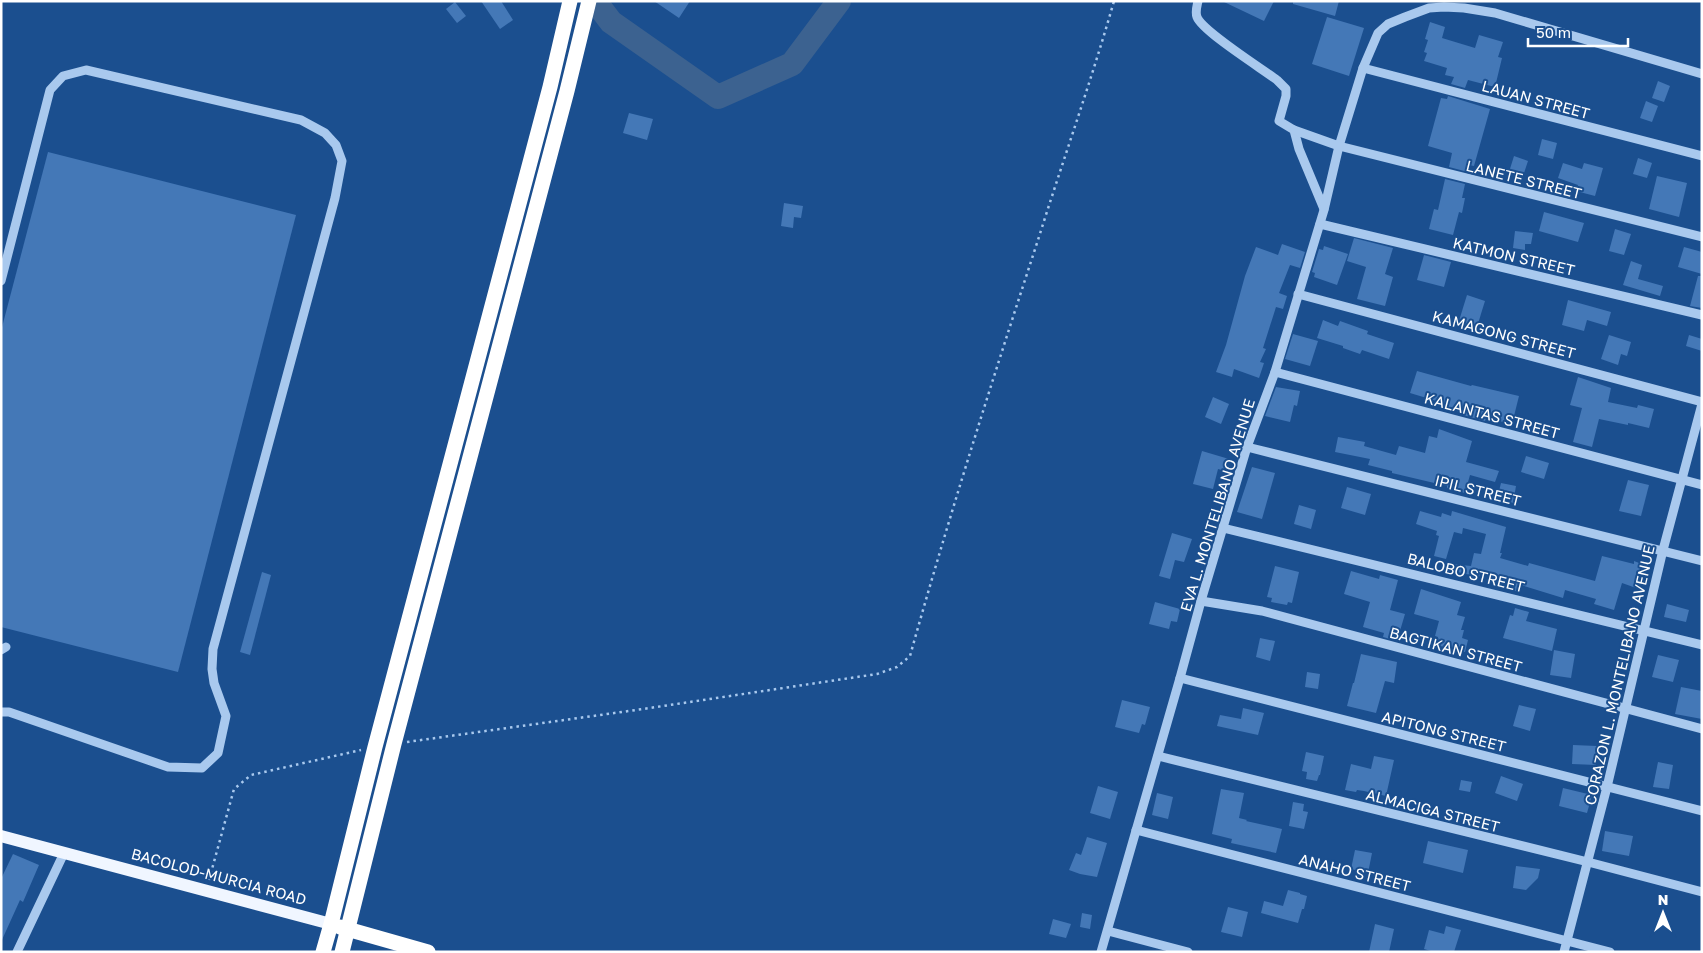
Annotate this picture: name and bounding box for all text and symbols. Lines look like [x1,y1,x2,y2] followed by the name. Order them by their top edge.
[1528,15,1628,47] scale bar
[1536,23,1571,41] text: 50 m
[1480,76,1592,122] street label: LAUAN STREET
[1464,156,1584,202] street label: LANETE STREET
[1451,233,1577,279] street label: KATMON STREET
[1430,306,1578,362] street label: KAMAGONG STREET
[1422,388,1562,442] street label: KALANTAS STREET
[1176,396,1258,614] street label: EVA L. MONTELIBANO AVENUE
[1433,471,1523,509] street label: IPIL STREET
[1580,543,1658,807] street label: CORAZON L. MONTELIBANO AVENUE
[1405,549,1527,595] street label: BALOBO STREET
[1388,623,1524,675] street label: BAGTIKAN STREET
[1380,707,1508,755] street label: APITONG STREET
[1364,785,1502,835] street label: ALMACIGA STREET
[130,844,308,908] street label: BACOLOD-MURCIA ROAD
[1297,849,1413,895] street label: ANAHO STREET
[1638,888,1688,938] north arrow
[1658,891,1668,908] text: N

